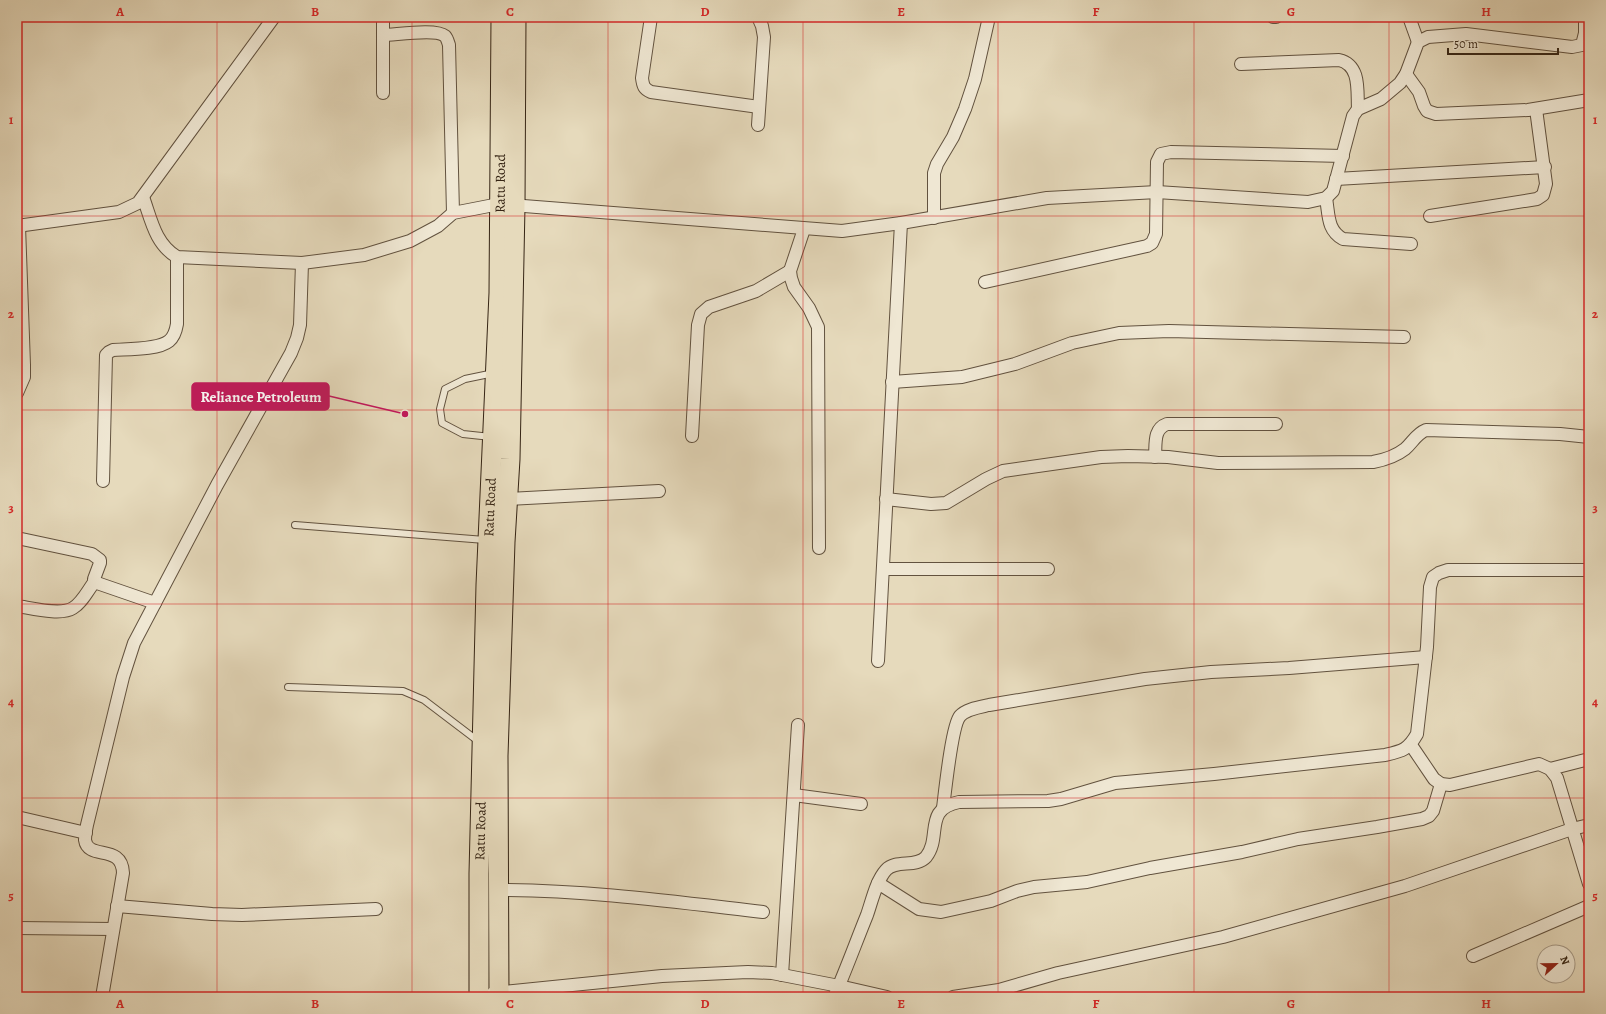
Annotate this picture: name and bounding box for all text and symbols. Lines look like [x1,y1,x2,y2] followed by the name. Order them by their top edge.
[115,3,125,20] text: A
[311,3,319,20] text: B
[506,3,514,20] text: C
[700,3,710,20] text: D
[897,3,905,20] text: E
[1093,3,1100,20] text: F
[1287,3,1295,20] text: G
[1481,3,1491,20] text: H
[1448,30,1558,56] scale bar
[1454,36,1478,52] text: 50 m
[9,111,14,128] text: 1
[1593,111,1598,128] text: 1
[490,153,510,213] street label: Ratu Road
[8,305,15,322] text: 2
[1592,305,1599,322] text: 2
[192,383,329,410] callout: Reliance Petroleum
[200,387,322,407] text: Reliance Petroleum
[479,477,500,537] street label: Ratu Road
[8,499,14,516] text: 3
[1592,499,1598,516] text: 3
[8,693,14,710] text: 4
[1592,693,1598,710] text: 4
[470,801,490,861] street label: Ratu Road
[8,887,14,904] text: 5
[1592,887,1598,904] text: 5
[1536,944,1576,984] north arrow
[1556,954,1573,967] text: N
[115,995,125,1012] text: A
[311,995,319,1012] text: B
[506,995,514,1012] text: C
[700,995,710,1012] text: D
[897,995,905,1012] text: E
[1093,995,1100,1012] text: F
[1287,995,1295,1012] text: G
[1481,995,1491,1012] text: H

